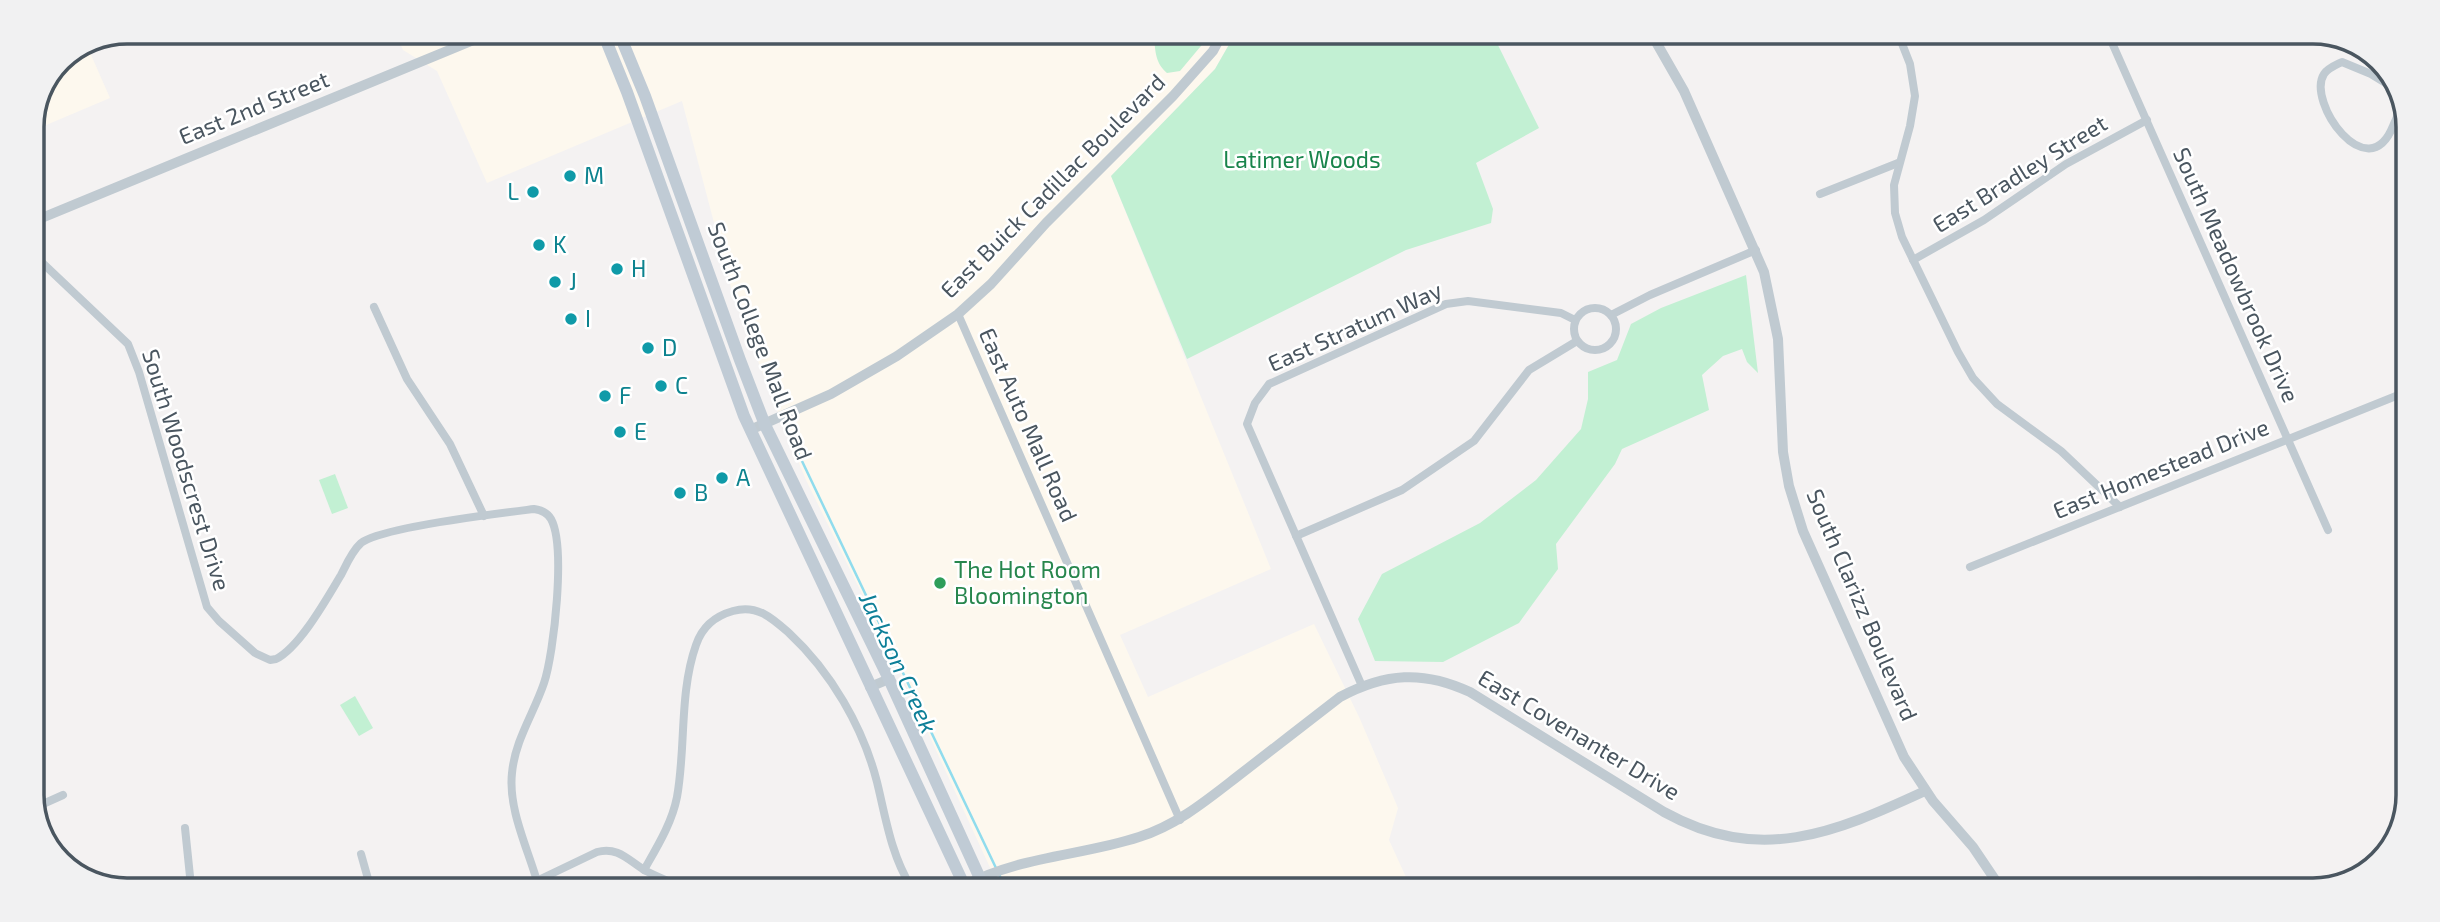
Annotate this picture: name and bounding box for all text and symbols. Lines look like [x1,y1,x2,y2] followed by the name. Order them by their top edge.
[174,64,333,150] street label: East 2nd Street
[934,67,1170,303] street label: East Buick Cadillac Boulevard
[1927,108,2112,238] street label: East Bradley Street
[2168,143,2306,406] street label: South Meadowbrook Drive
[1223,145,1381,173] park label: Latimer Woods
[584,161,604,189] place label: M
[562,168,578,184] marker: M
[507,177,519,205] place label: L
[525,184,541,200] marker: L
[703,218,819,464] street label: South College Mall Road
[553,230,567,258] place label: K
[531,237,547,253] marker: K
[631,254,646,282] place label: H
[609,261,625,277] marker: H
[569,267,577,295] place label: J
[547,274,563,290] marker: J
[1263,275,1446,377] street label: East Stratum Way
[585,304,591,332] place label: I
[563,311,579,327] marker: I
[974,323,1084,526] street label: East Auto Mall Road
[662,333,677,361] place label: D
[640,340,656,356] marker: D
[137,346,237,594] street label: South Woodscrest Drive
[675,371,688,399] place label: C
[653,378,669,394] marker: C
[619,381,631,409] place label: F
[597,388,613,404] marker: F
[2049,412,2273,524] street label: East Homestead Drive
[634,417,647,445] place label: E
[612,424,628,440] marker: E
[736,463,751,491] place label: A
[714,470,730,486] marker: A
[694,478,708,506] place label: B
[672,485,688,501] marker: B
[1801,485,1924,725] street label: South Clarizz Boulevard
[954,555,1101,609] place label: The Hot Room Bloomington
[932,575,948,591] marker: The Hot Room Bloomington
[854,586,945,737] water label: Jackson Creek
[1474,663,1686,805] street label: East Covenanter Drive

